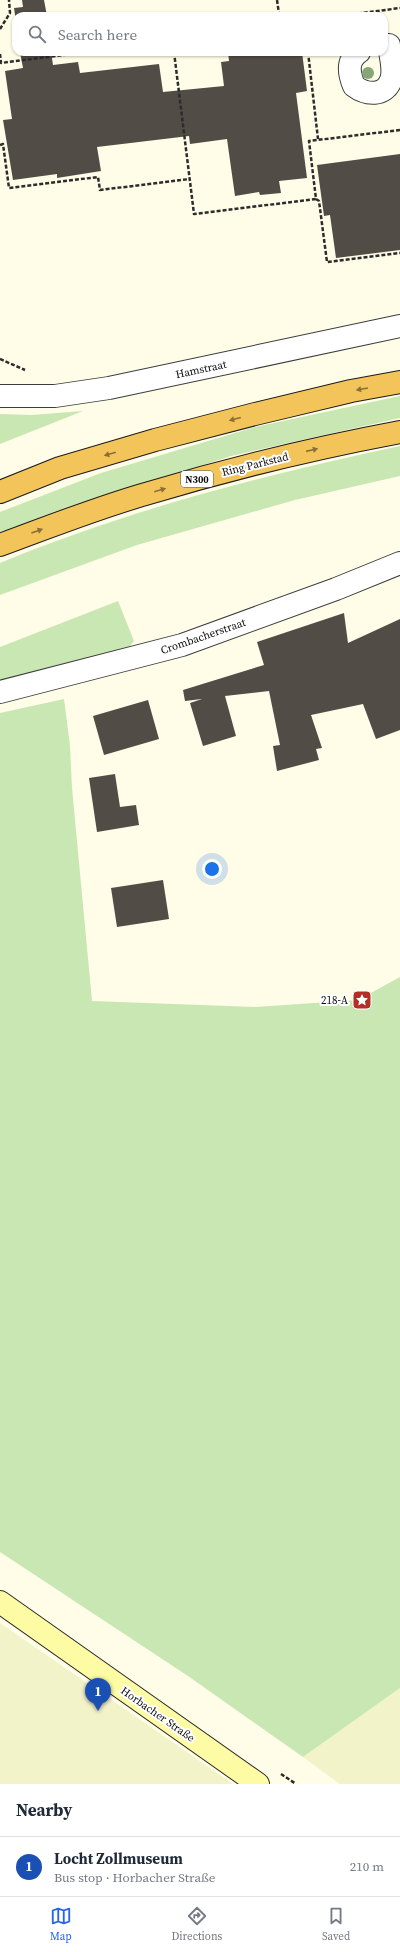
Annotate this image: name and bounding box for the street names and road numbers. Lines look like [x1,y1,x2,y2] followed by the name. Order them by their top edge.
[174,357,228,382] street label: Hamstraat
[220,449,291,480] street label: Ring Parkstad
[181,471,213,487] road number: N300
[159,615,248,658] street label: Crombacherstraat
[118,1683,198,1746] street label: Horbacher Straße

